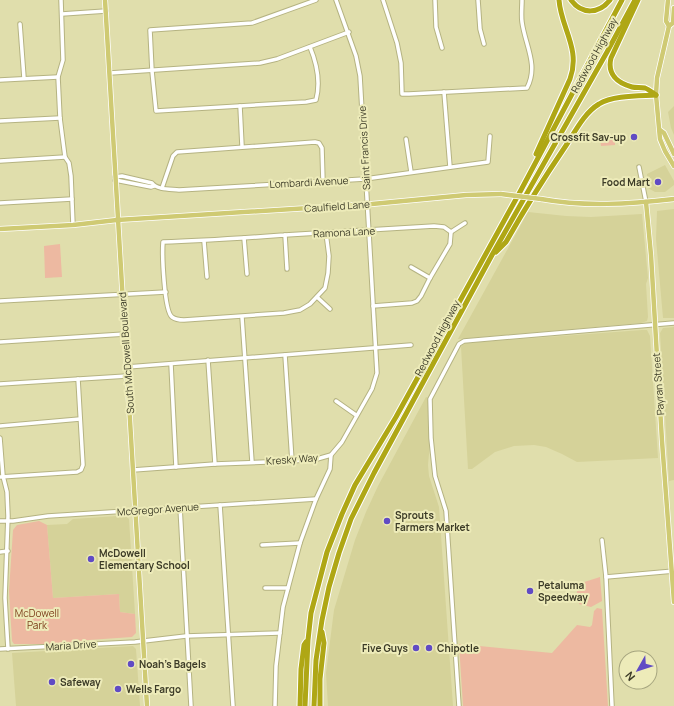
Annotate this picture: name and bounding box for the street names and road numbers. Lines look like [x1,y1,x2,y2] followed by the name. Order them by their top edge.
[567,14,621,95] street label: Redwood Highway
[355,105,373,190] street label: Saint Francis Drive
[269,173,349,191] street label: Lombardi Avenue
[304,197,370,215] street label: Caulfield Lane
[313,223,376,241] street label: Ramona Lane
[115,292,137,414] street label: South McDowell Boulevard
[411,297,463,378] street label: Redwood Highway
[649,352,667,416] street label: Payran Street
[265,450,319,468] street label: Kresky Way
[117,499,200,519] street label: McGregor Avenue
[45,636,97,654] street label: Maria Drive

